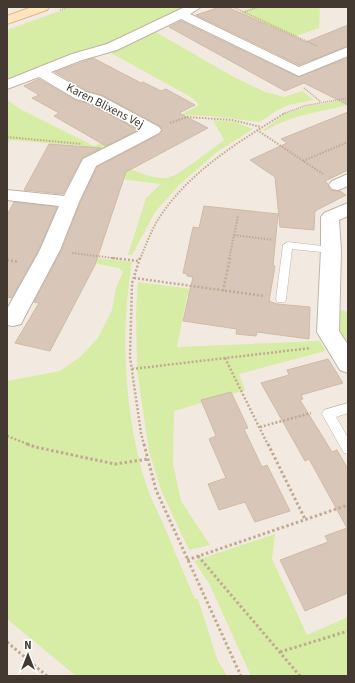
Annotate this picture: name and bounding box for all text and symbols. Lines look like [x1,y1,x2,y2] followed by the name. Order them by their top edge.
[63,79,147,133] street label: Karen Blixens Vej
[8,635,48,675] north arrow
[24,638,32,653] text: N

